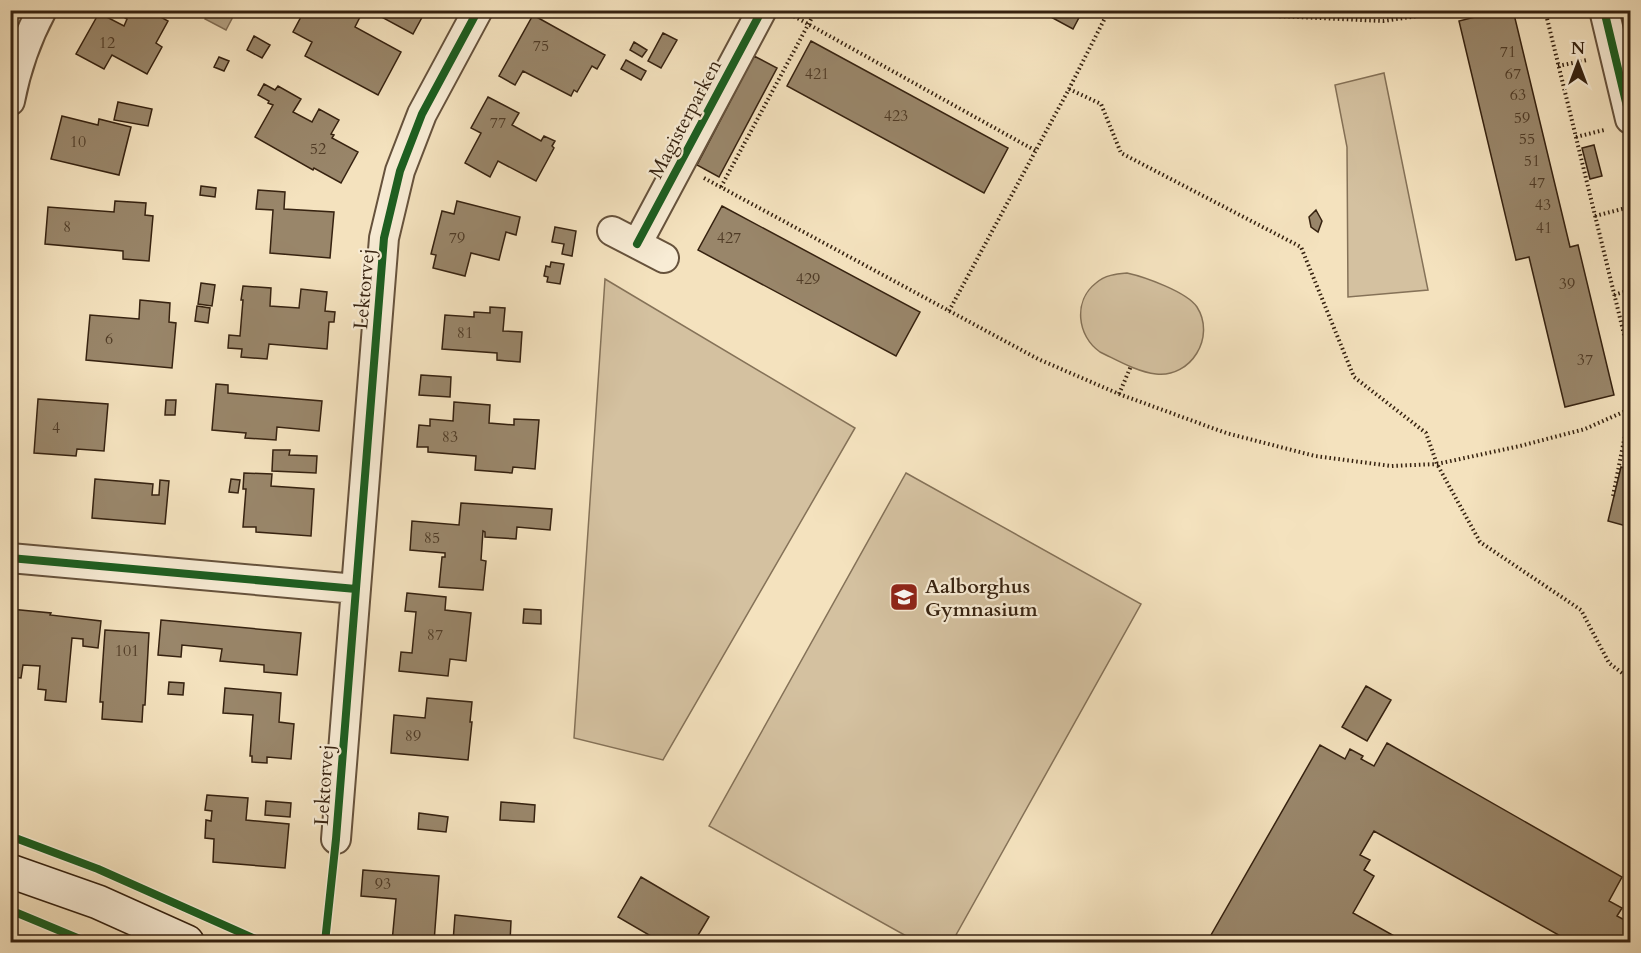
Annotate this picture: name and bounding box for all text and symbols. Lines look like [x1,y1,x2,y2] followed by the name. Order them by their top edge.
[99,32,115,54] house number: 12
[1548,33,1608,93] north arrow
[533,35,549,57] house number: 75
[1571,38,1585,60] text: N
[1500,41,1516,63] house number: 71
[642,54,728,183] street label: Magisterparken
[805,63,829,85] house number: 421
[1505,63,1521,85] house number: 67
[1510,84,1526,106] house number: 63
[884,105,908,127] house number: 423
[1514,107,1530,129] house number: 59
[490,112,506,134] house number: 77
[1519,128,1535,150] house number: 55
[70,131,86,153] house number: 10
[310,138,326,160] house number: 52
[1524,150,1540,172] house number: 51
[1529,172,1545,194] house number: 47
[1535,194,1551,216] house number: 43
[63,216,71,238] house number: 8
[1536,217,1552,239] house number: 41
[449,227,465,249] house number: 79
[717,227,741,249] house number: 427
[347,247,381,331] street label: Lektorvej
[796,268,820,290] house number: 429
[1559,273,1575,295] house number: 39
[457,322,473,344] house number: 81
[105,328,113,350] house number: 6
[1577,349,1593,371] house number: 37
[52,417,60,439] house number: 4
[442,426,458,448] house number: 83
[424,527,440,549] house number: 85
[925,573,1038,623] place label: Aalborghus Gymnasium
[888,581,920,613] school or university icon: Aalborghus Gymnasium
[427,624,443,646] house number: 87
[115,640,139,662] house number: 101
[405,725,421,747] house number: 89
[308,744,340,826] street label: Lektorvej
[375,873,391,895] house number: 93

